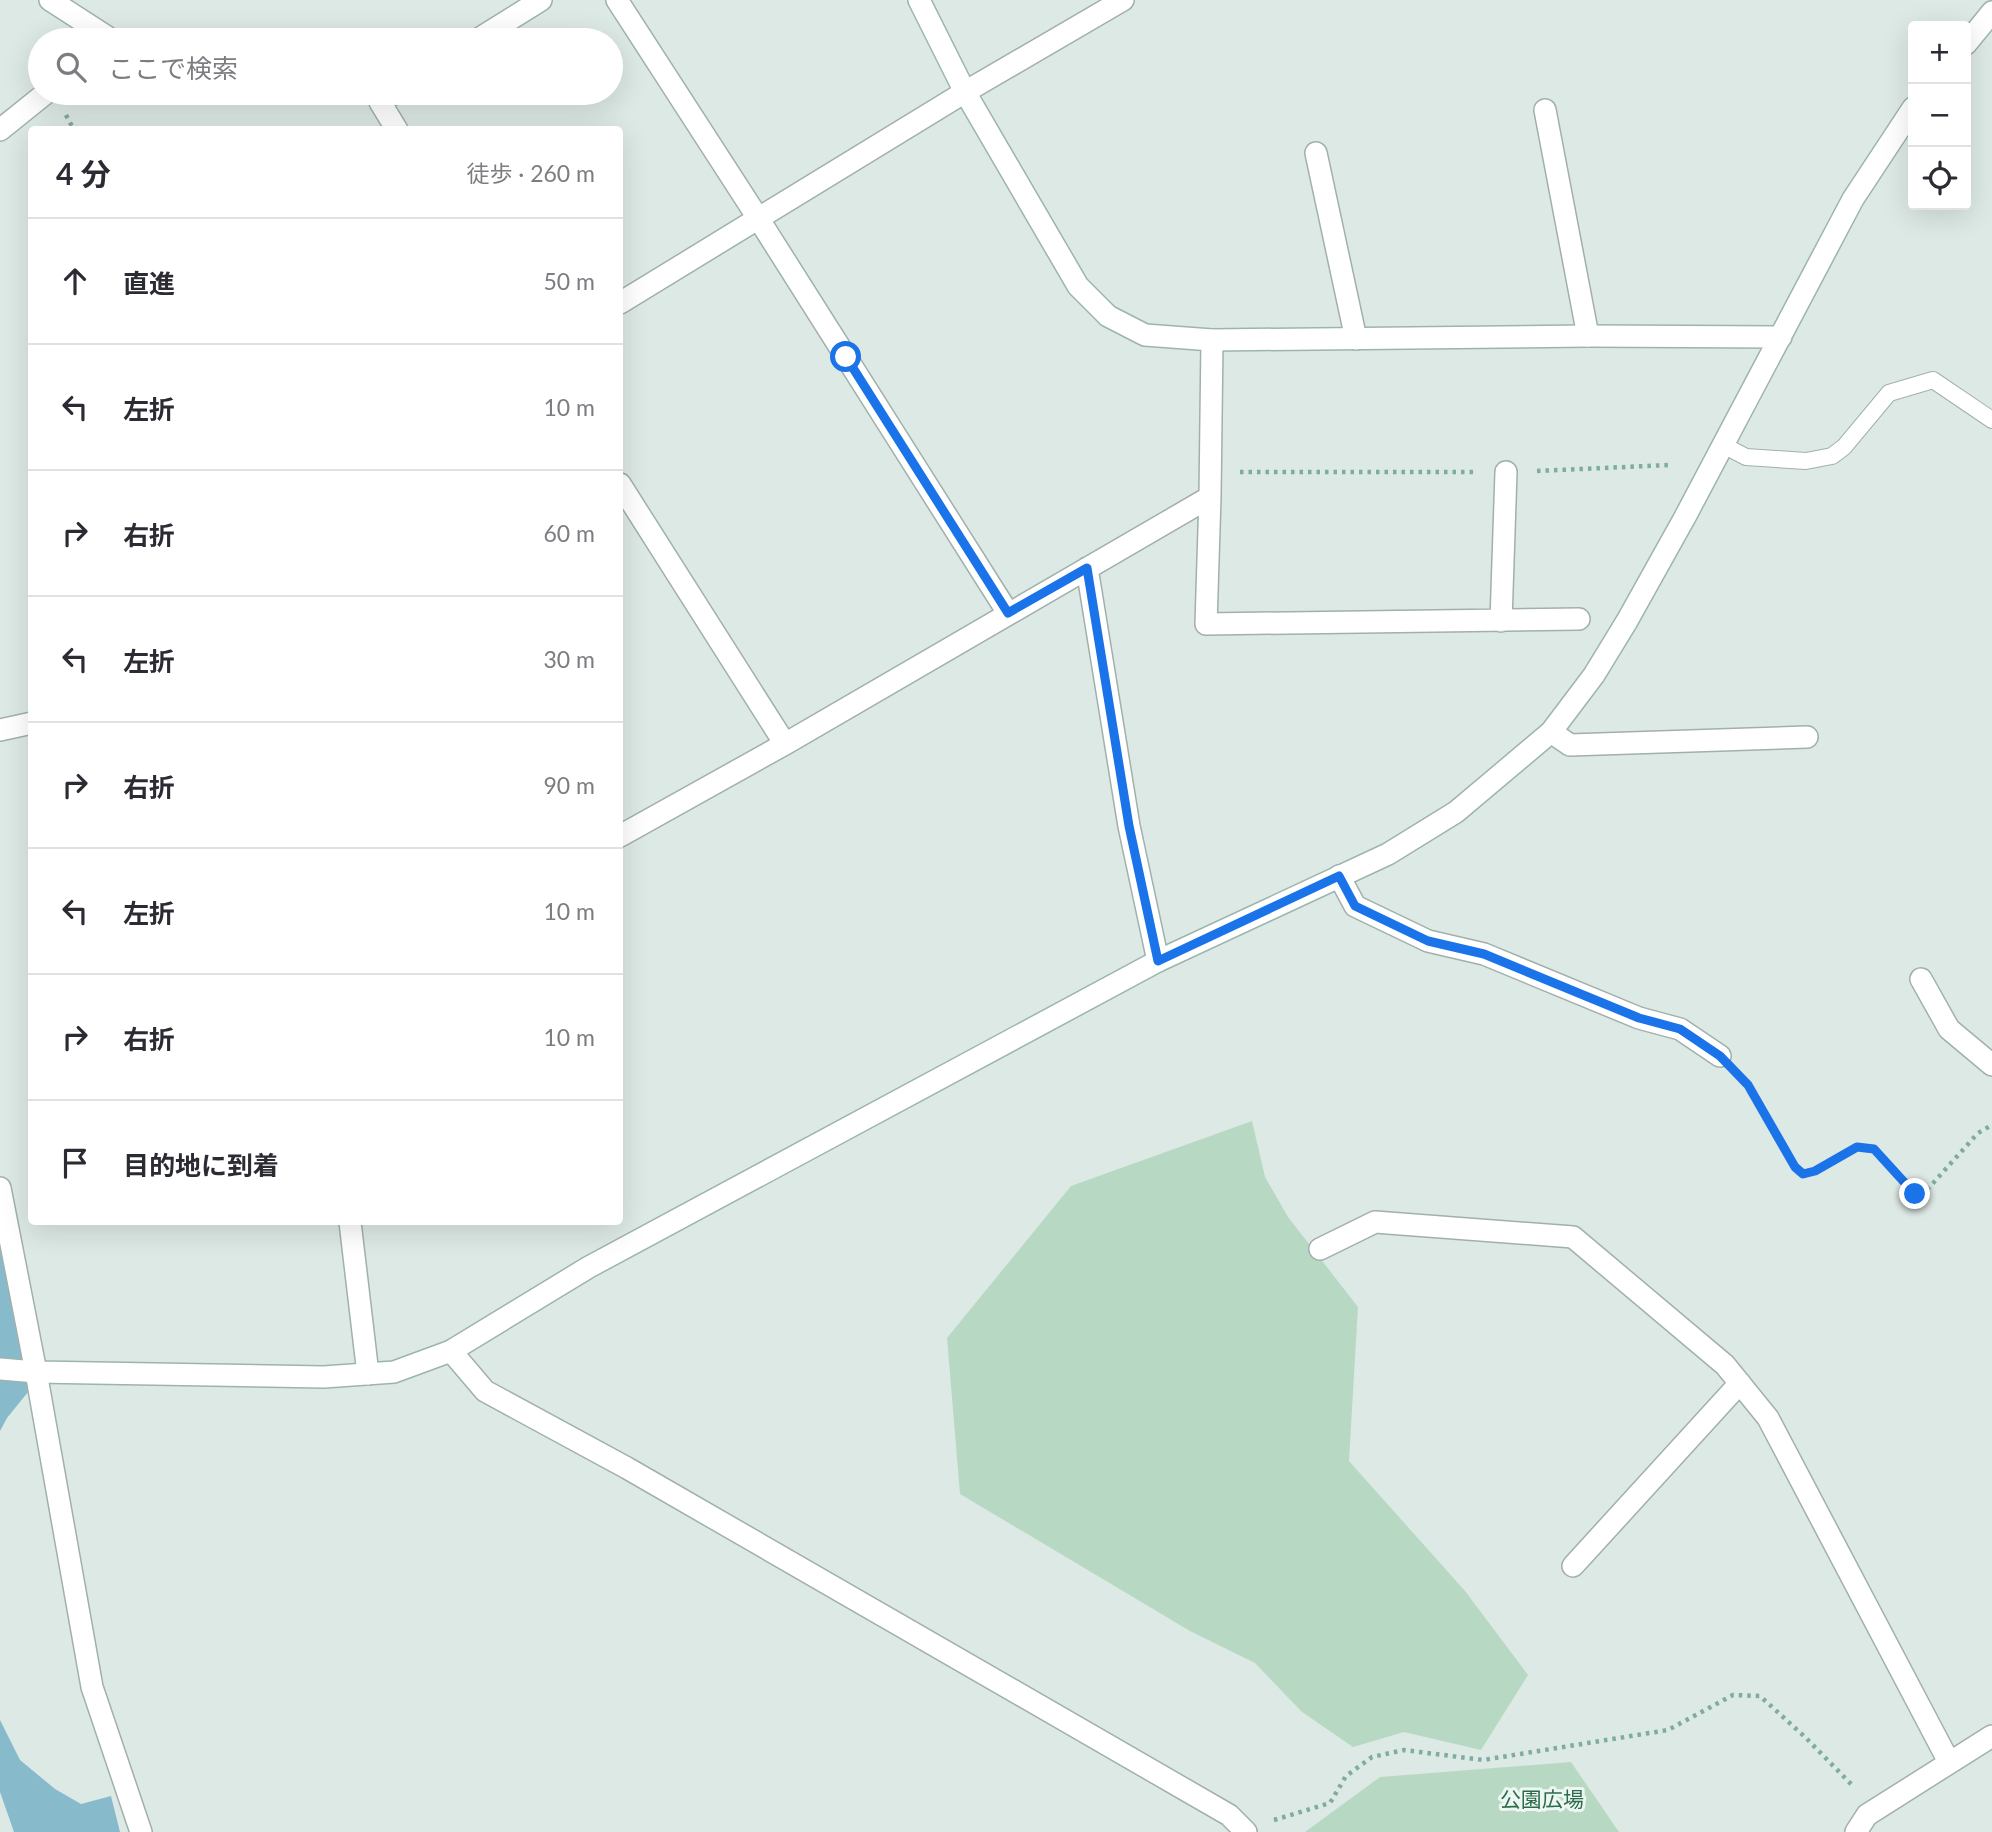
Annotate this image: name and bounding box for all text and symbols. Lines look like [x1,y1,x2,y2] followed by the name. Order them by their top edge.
[1908,21,1971,210] map controls
[1908,21,1971,84] button: +
[28,28,623,105] search box
[52,48,90,86] icon: search
[108,52,238,84] text: ここで検索
[1908,84,1971,147] button: −
[1908,147,1971,210] button: locate
[56,155,111,191] text: 4 分
[466,159,595,187] text: 徒歩 · 260 m
[56,262,94,300] icon: ahead
[123,267,175,299] text: 直進
[544,267,595,295] text: 50 m
[830,341,861,372] route start
[56,388,94,426] icon: left
[123,393,175,425] text: 左折
[544,393,595,421] text: 10 m
[56,514,94,552] icon: right
[123,519,175,551] text: 右折
[544,519,595,547] text: 60 m
[56,640,94,678] icon: left
[123,645,175,677] text: 左折
[544,645,595,673] text: 30 m
[56,766,94,804] icon: right
[123,771,175,803] text: 右折
[544,771,595,799] text: 90 m
[56,892,94,930] icon: left
[123,897,175,929] text: 左折
[544,897,595,925] text: 10 m
[56,1018,94,1056] icon: right
[123,1023,175,1055] text: 右折
[544,1023,595,1051] text: 10 m
[56,1144,94,1182] icon: arrive
[123,1149,279,1181] text: 目的地に到着
[1899,1178,1930,1209] route end
[1500,1786,1584,1811] park label: 公園広場

